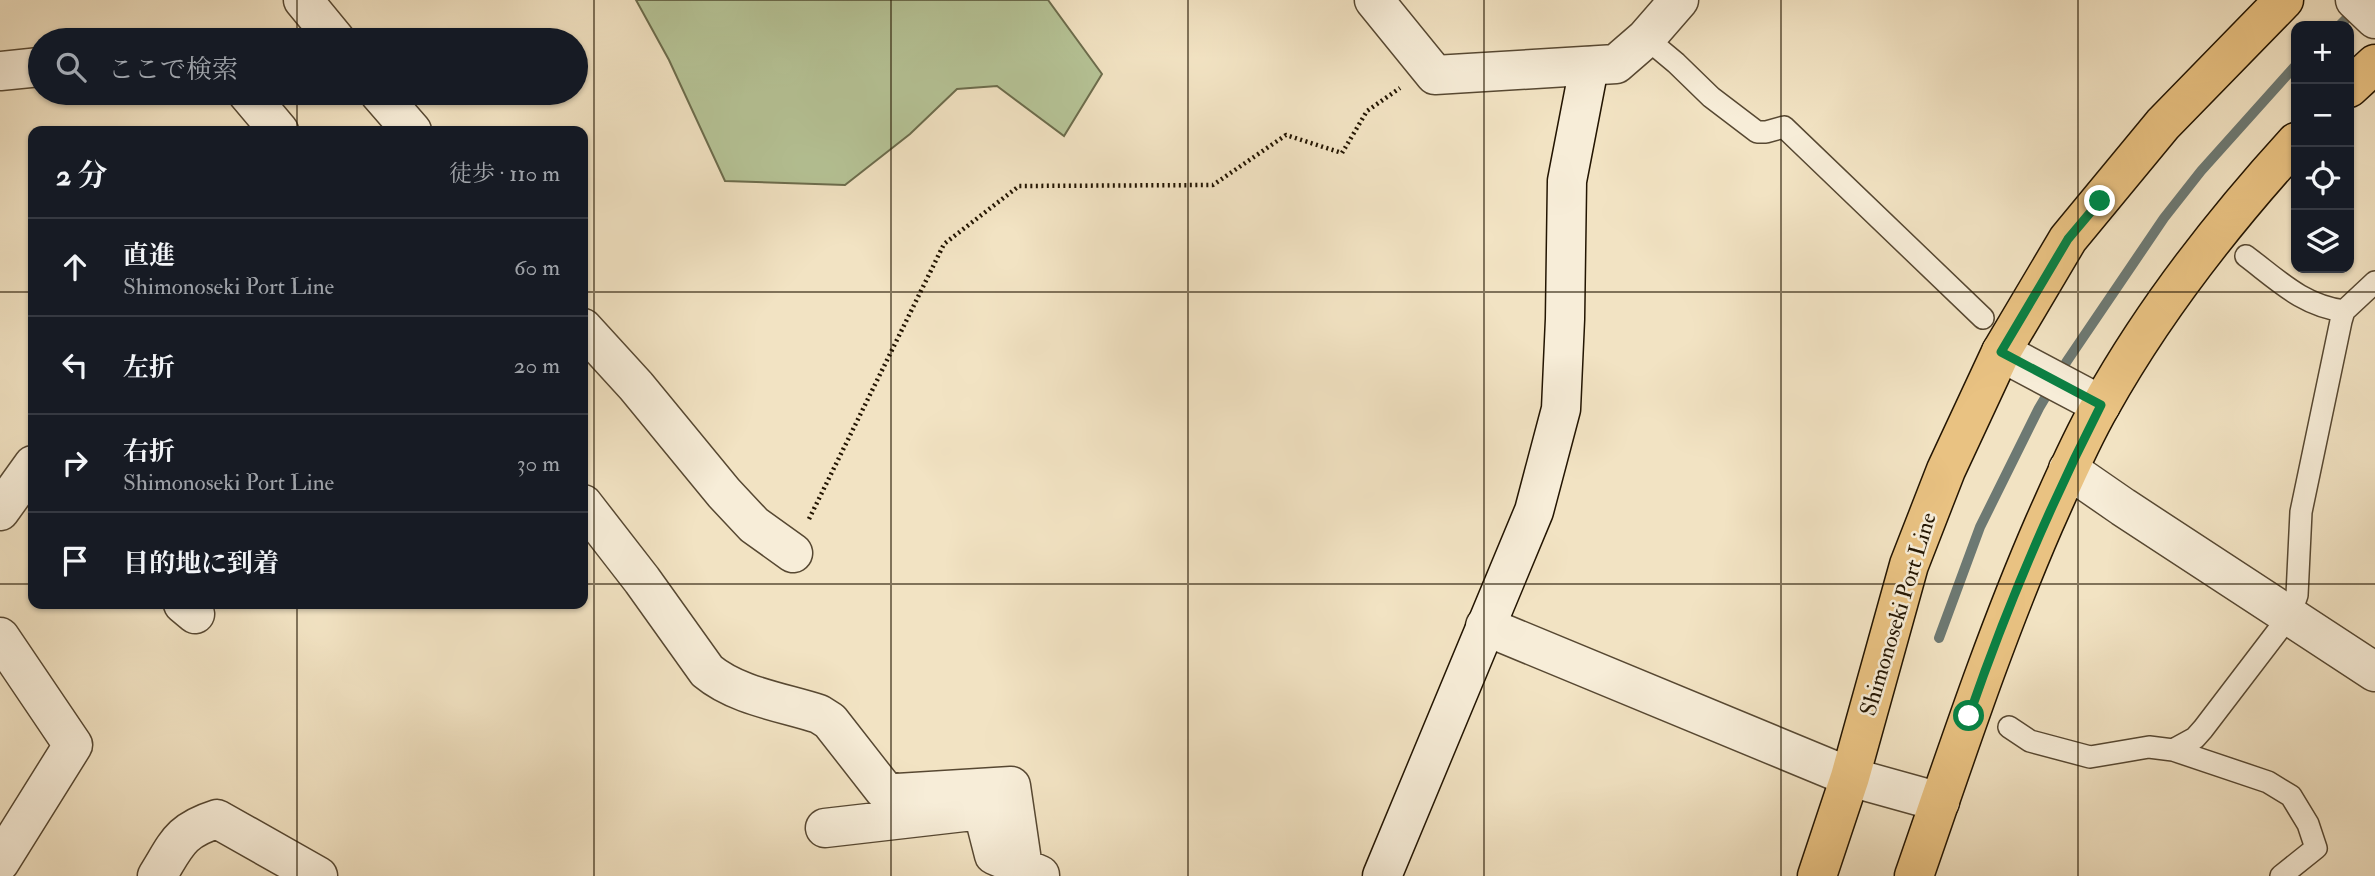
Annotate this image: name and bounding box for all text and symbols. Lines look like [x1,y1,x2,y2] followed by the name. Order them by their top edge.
[2291,21,2354,273] map controls
[2291,21,2354,84] button: +
[28,28,588,105] search box
[52,48,90,86] icon: search
[108,54,238,86] text: ここで検索
[2291,84,2354,147] button: −
[2291,147,2354,210] button: locate
[56,157,108,194] text: 2 分
[449,159,560,188] text: 徒歩 · 110 m
[2084,185,2115,216] route end
[2291,210,2354,273] button: layers
[123,240,175,272] text: 直進
[56,248,94,286] icon: ahead
[514,253,560,282] text: 60 m
[123,272,334,301] text: Shimonoseki Port Line
[56,346,94,384] icon: left
[514,351,560,380] text: 20 m
[123,352,175,384] text: 左折
[123,436,175,468] text: 右折
[56,444,94,482] icon: right
[517,449,560,478] text: 30 m
[123,468,334,497] text: Shimonoseki Port Line
[1853,508,1943,719] street label: Shimonoseki Port Line
[56,542,94,580] icon: arrive
[123,548,279,580] text: 目的地に到着
[1953,700,1984,731] route start

